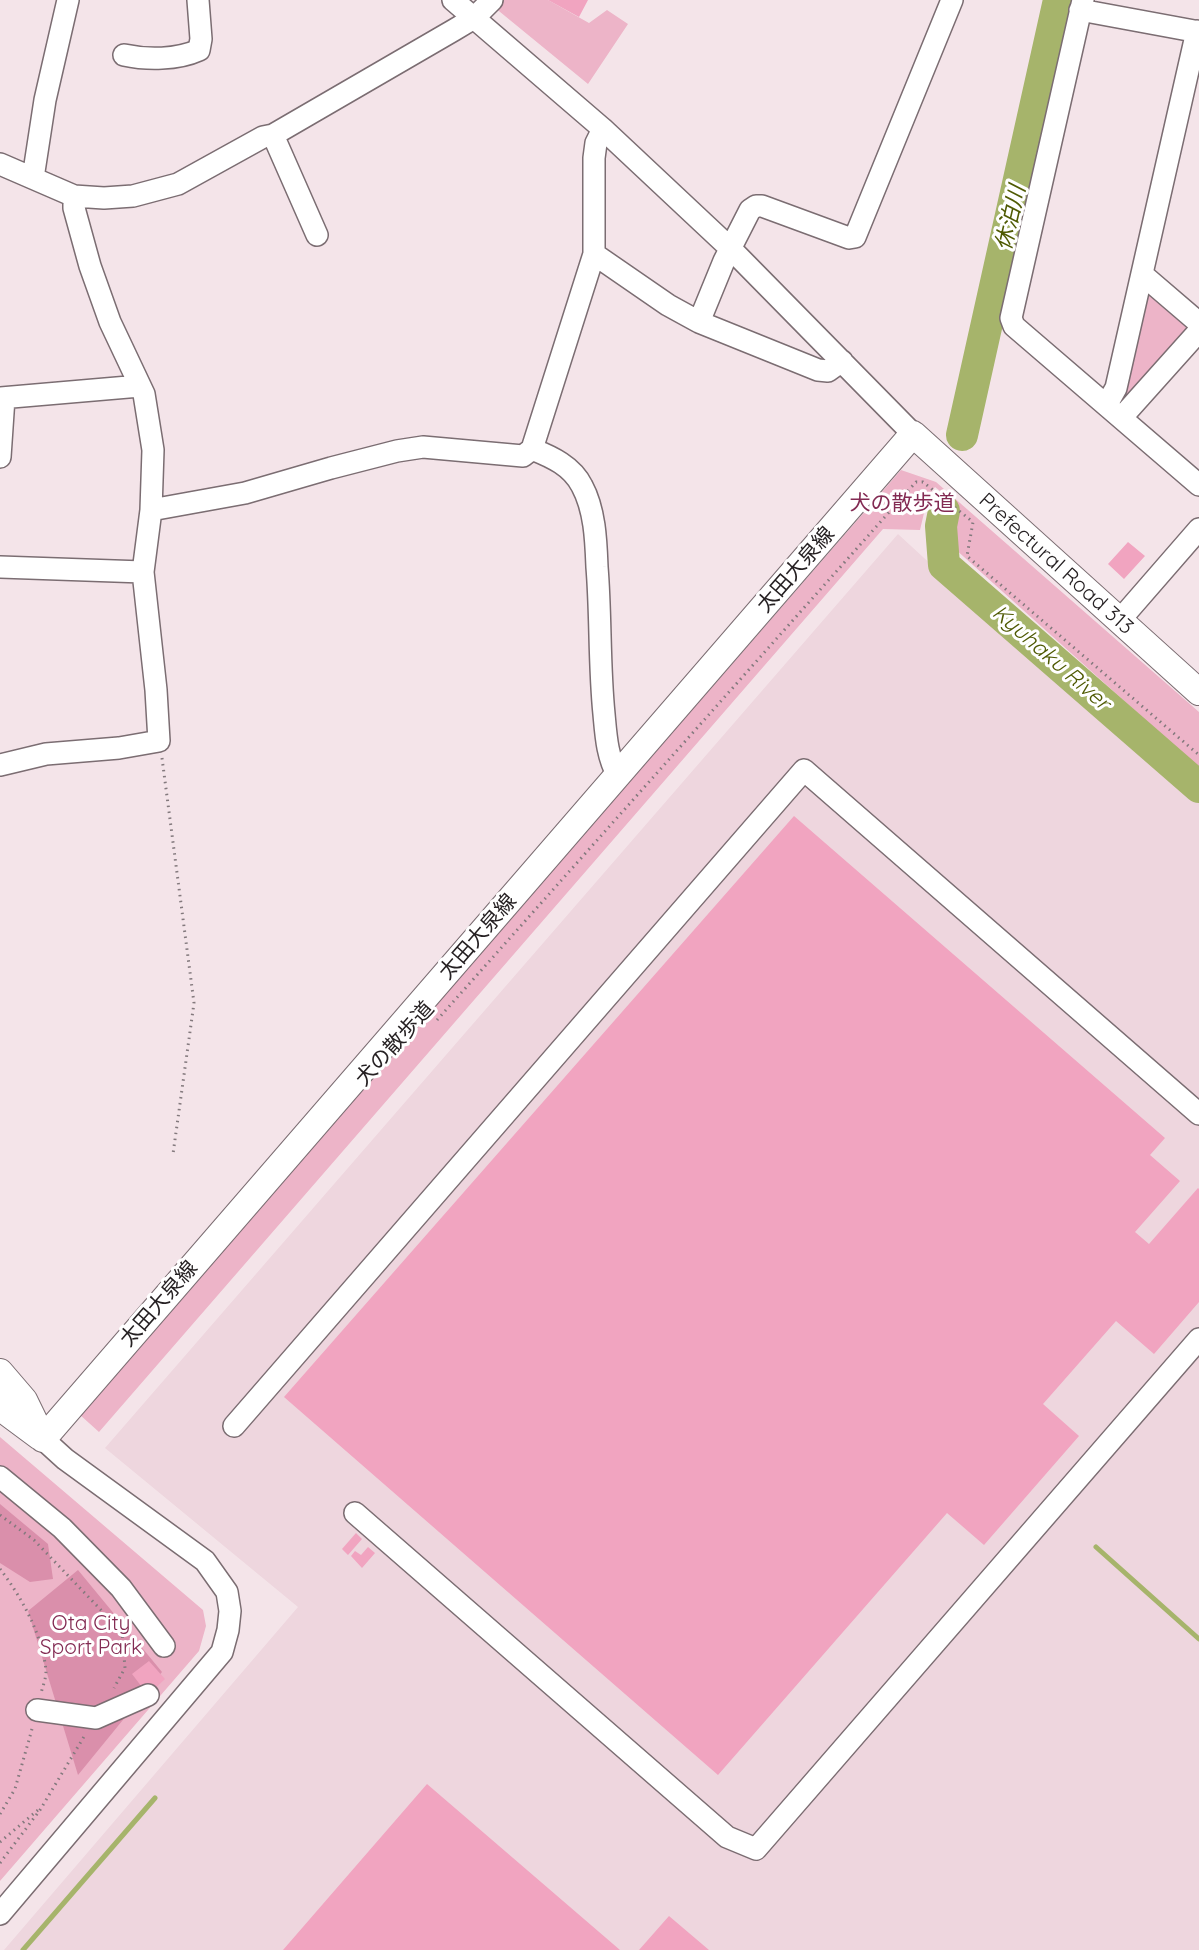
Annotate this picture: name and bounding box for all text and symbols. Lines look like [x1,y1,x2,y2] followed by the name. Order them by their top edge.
[991,183,1031,253] water label: 休泊川
[974,488,1138,640] street label: Prefectural Road 313
[850,491,954,517] park label: 犬の散歩道
[752,522,840,618] street label: 太田大泉線
[987,600,1115,716] water label: Kyuhaku River
[434,889,522,985] street label: 太田大泉線
[351,997,439,1091] street label: 犬の散歩道
[115,1256,203,1352] street label: 太田大泉線
[40,1611,142,1661] park label: Ota City Sport Park

